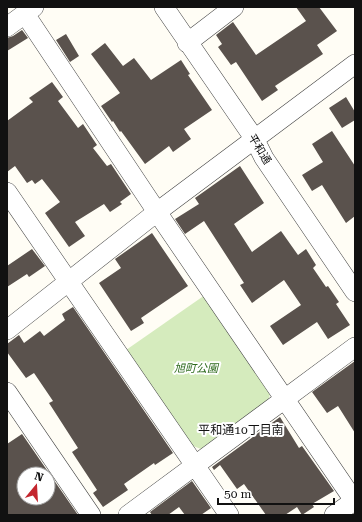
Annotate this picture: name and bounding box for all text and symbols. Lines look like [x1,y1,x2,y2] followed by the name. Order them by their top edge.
[246,132,274,167] street label: 平和通
[174,362,220,375] park label: 旭町公園
[198,423,284,437] district label: 平和通10丁目南
[16,466,56,506] north arrow
[33,469,45,485] text: N
[218,480,334,506] scale bar
[224,487,251,501] text: 50 m

